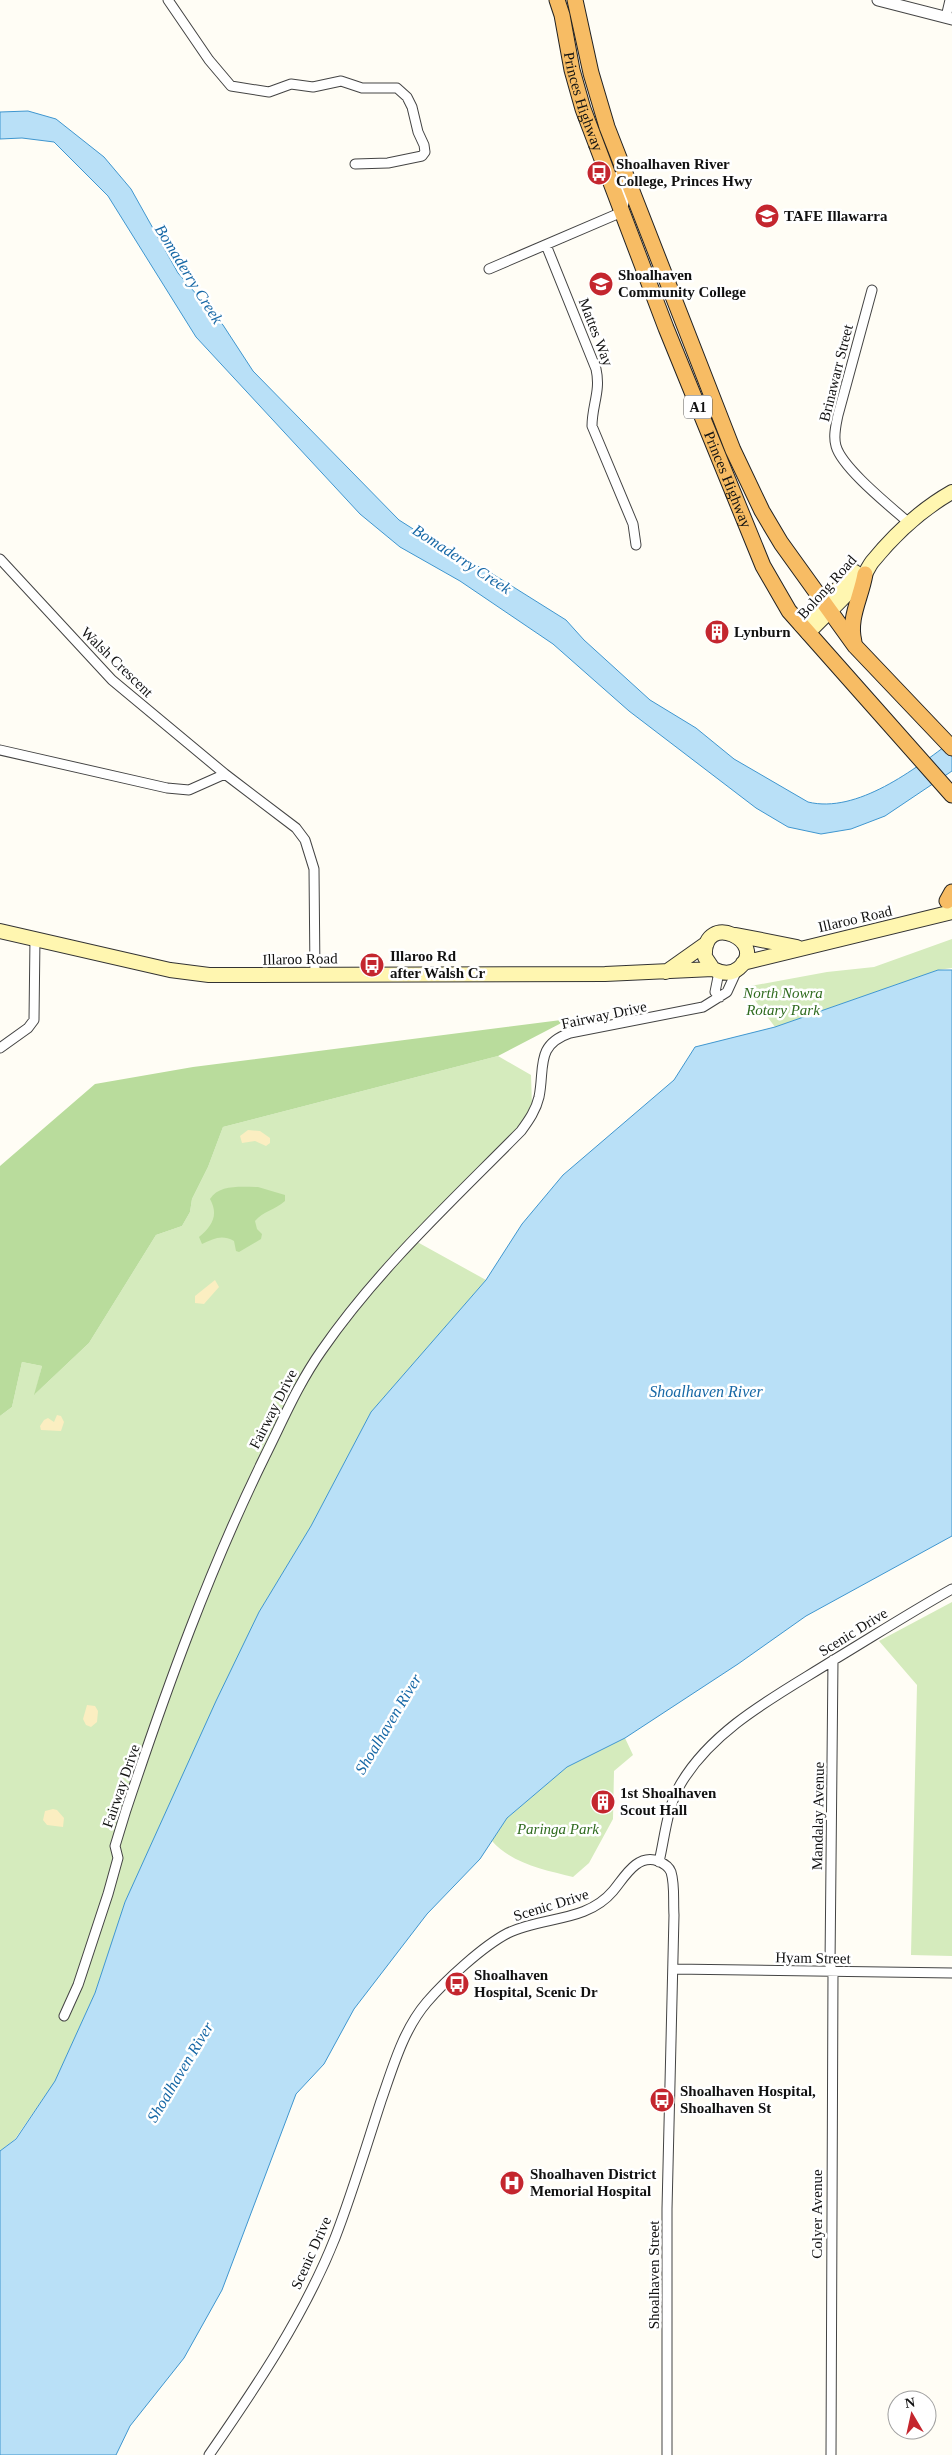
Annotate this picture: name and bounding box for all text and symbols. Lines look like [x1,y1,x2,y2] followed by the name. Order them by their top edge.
[561,51,606,154] street label: Princes Highway
[616,156,753,189] place label: Shoalhaven River College, Princes Hwy
[586,160,612,186] bus stop icon: Shoalhaven River College, Princes Hwy
[754,203,780,229] school or university icon: TAFE Illawarra
[784,208,888,224] place label: TAFE Illawarra
[151,221,227,328] water label: Bomaderry Creek
[618,267,746,300] place label: Shoalhaven Community College
[588,271,614,297] school or university icon: Shoalhaven Community College
[576,296,616,369] street label: Mattes Way
[816,322,856,423] street label: Brinawarr Street
[684,396,712,418] road number: A1
[701,429,755,531] street label: Princes Highway
[409,521,515,598] water label: Bomaderry Creek
[794,552,860,622] street label: Bolong Road
[704,619,730,645] building icon: Lynburn
[78,624,157,701] street label: Walsh Crescent
[734,624,791,640] place label: Lynburn
[816,903,894,935] street label: Illaroo Road
[390,948,486,981] place label: Illaroo Rd after Walsh Cr
[262,950,338,968] street label: Illaroo Road
[359,952,385,978] bus stop icon: Illaroo Rd after Walsh Cr
[742,985,823,1018] park label: North Nowra Rotary Park
[560,998,649,1032] street label: Fairway Drive
[246,1366,300,1451] street label: Fairway Drive
[649,1383,763,1400] water label: Shoalhaven River
[816,1604,891,1659] street label: Scenic Drive
[352,1670,425,1777] water label: Shoalhaven River
[99,1742,143,1830] street label: Fairway Drive
[809,1761,827,1870] street label: Mandalay Avenue
[620,1785,717,1818] place label: 1st Shoalhaven Scout Hall
[590,1789,616,1815] building icon: 1st Shoalhaven Scout Hall
[516,1821,599,1837] park label: Paringa Park
[511,1886,591,1924] street label: Scenic Drive
[775,1949,852,1967] street label: Hyam Street
[474,1967,598,2000] place label: Shoalhaven Hospital, Scenic Dr
[444,1971,470,1997] bus stop icon: Shoalhaven Hospital, Scenic Dr
[144,2018,217,2125] water label: Shoalhaven River
[680,2083,816,2116] place label: Shoalhaven Hospital, Shoalhaven St
[649,2087,675,2113] bus stop icon: Shoalhaven Hospital, Shoalhaven St
[530,2166,656,2199] place label: Shoalhaven District Memorial Hospital
[809,2169,825,2259] street label: Colyer Avenue
[499,2170,525,2196] hospital icon: Shoalhaven District Memorial Hospital
[288,2214,334,2292] street label: Scenic Drive
[646,2220,662,2329] street label: Shoalhaven Street
[887,2390,937,2440] north arrow
[904,2394,916,2411] text: N

